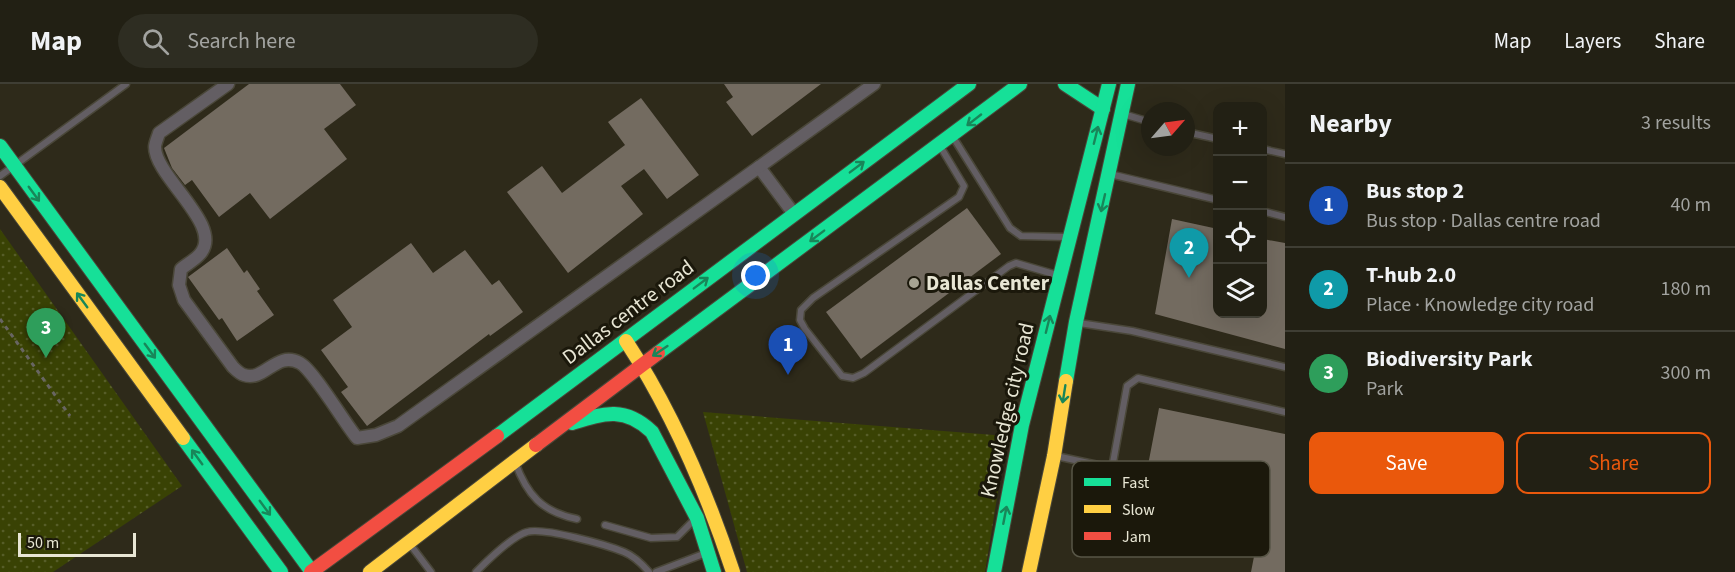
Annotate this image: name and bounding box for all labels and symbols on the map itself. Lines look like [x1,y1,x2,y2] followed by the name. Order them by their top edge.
[1141,102,1195,156] north arrow
[966,113,982,126] one-way arrow
[1091,126,1103,145] one-way arrow
[849,161,865,173] one-way arrow
[28,185,41,201] one-way arrow
[1096,193,1108,212] one-way arrow
[1170,228,1208,278] pin: 2
[810,230,826,243] one-way arrow
[556,252,700,372] street label: Dallas centre road
[741,261,770,290] your location
[926,268,1050,298] place label: Dallas Center
[907,276,921,290] marker: Dallas Center
[693,277,709,290] one-way arrow
[76,292,88,308] one-way arrow
[26,308,66,358] pin: 3
[1042,315,1054,334] one-way arrow
[972,320,1042,500] street label: Knowledge city road
[768,326,808,375] pin: 1
[144,342,156,358] one-way arrow
[652,345,668,357] one-way arrow
[1059,384,1070,403] one-way arrow
[191,449,203,465] one-way arrow
[1072,461,1270,557] legend
[1122,472,1150,494] text: Fast
[1122,499,1155,521] text: Slow
[258,500,271,516] one-way arrow
[1000,505,1011,525] one-way arrow
[1122,526,1151,548] text: Jam
[18,530,136,558] scale bar

